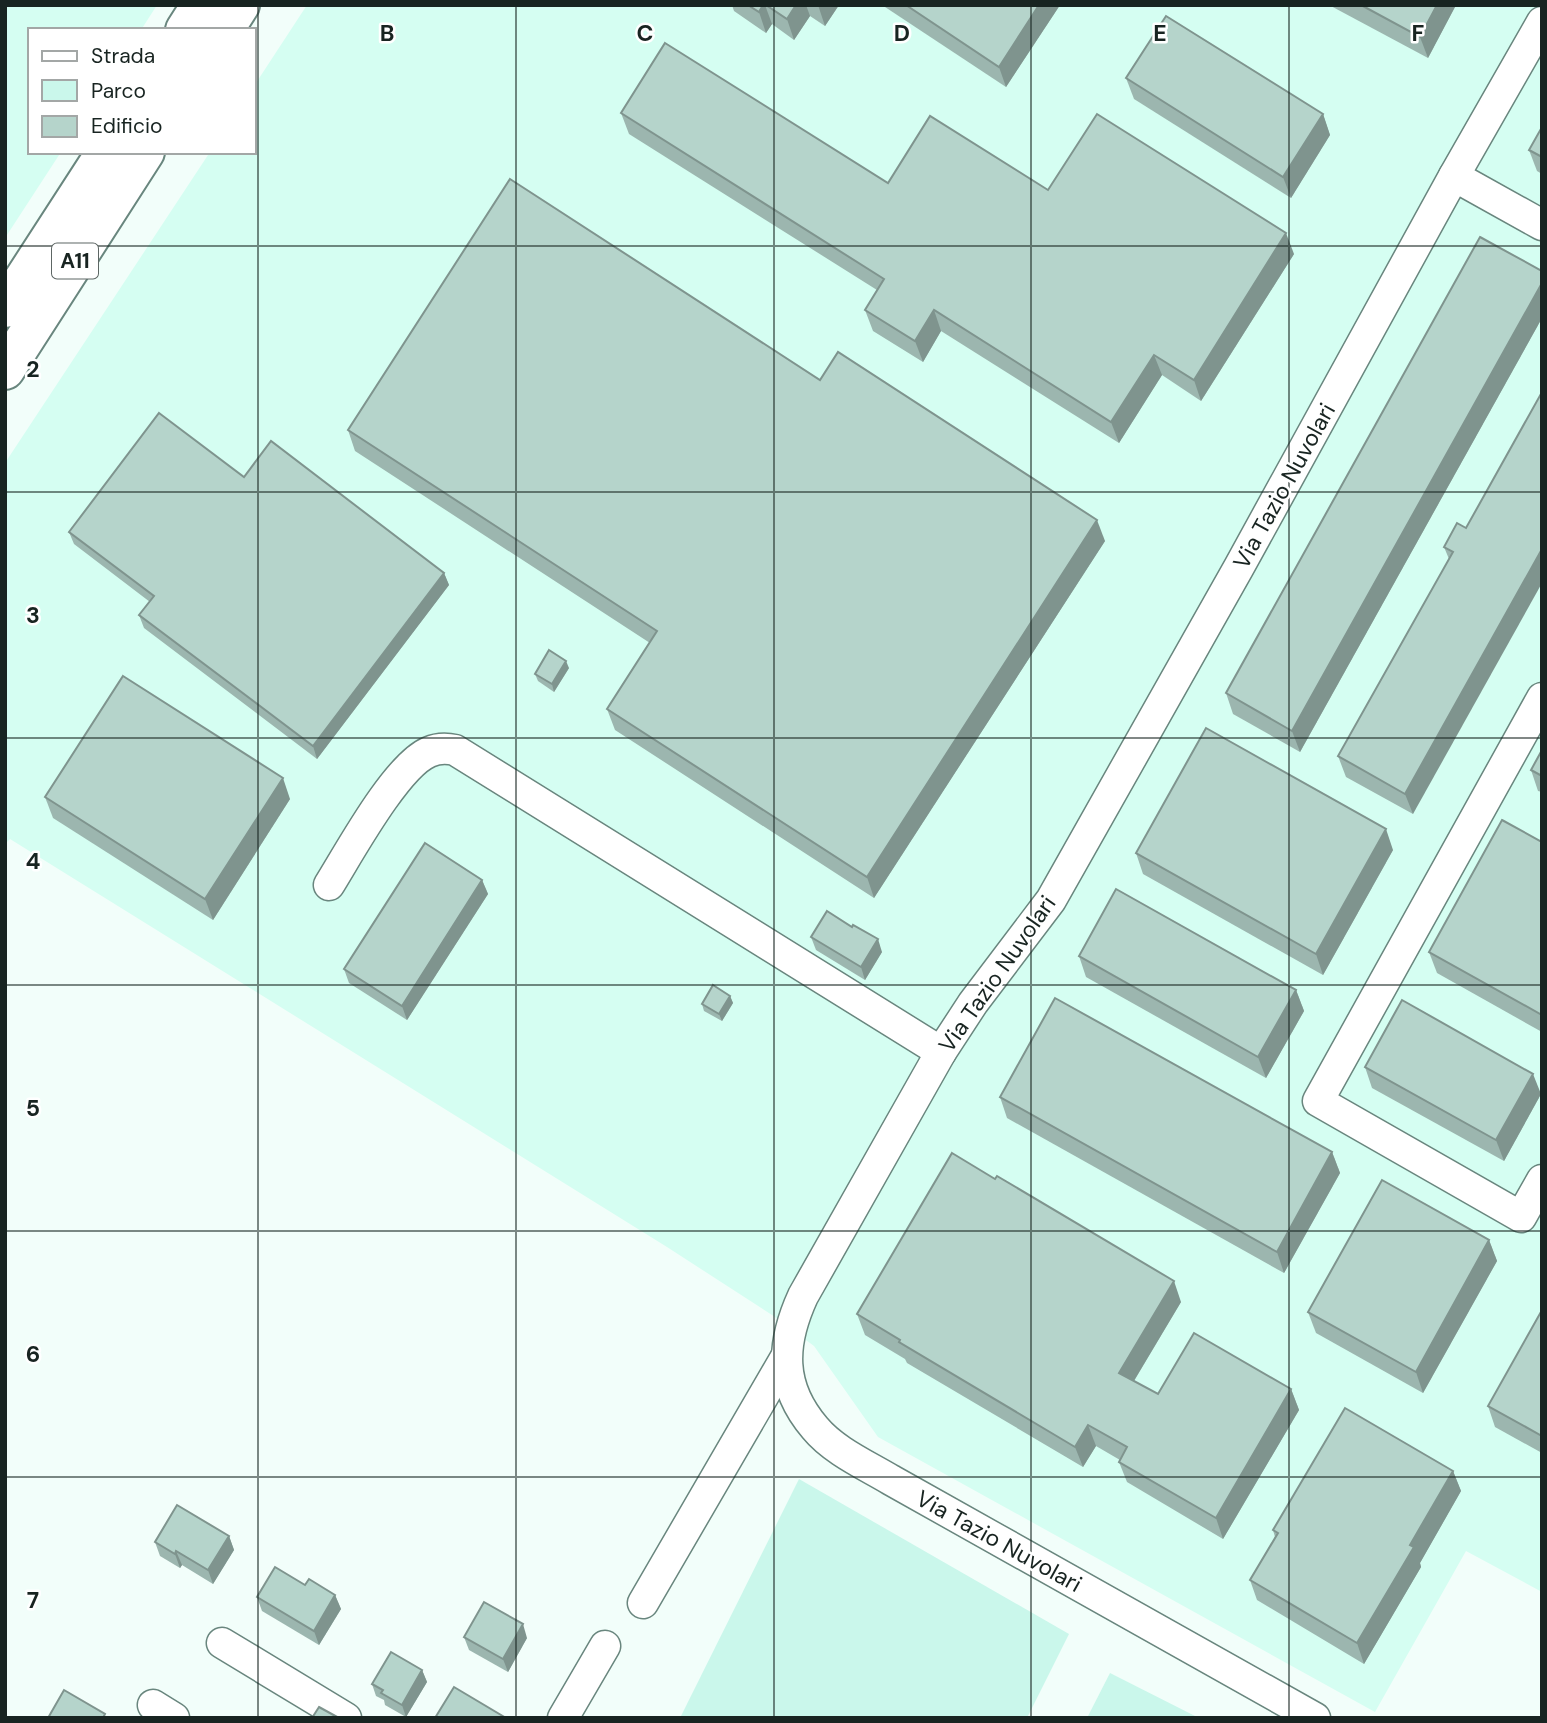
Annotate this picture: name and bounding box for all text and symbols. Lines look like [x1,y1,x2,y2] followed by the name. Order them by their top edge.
[380,18,394,48] text: B
[637,18,653,48] text: C
[894,18,910,48] text: D
[1153,18,1167,48] text: E
[1412,18,1425,48] text: F
[28,28,256,154] legend
[91,42,155,70] text: Strada
[91,77,146,105] text: Parco
[91,112,162,140] text: Edificio
[52,244,98,278] road number: A11
[26,354,40,384] text: 2
[1226,398,1342,574] street label: Via Tazio Nuvolari
[26,600,40,630] text: 3
[26,846,41,876] text: 4
[932,890,1062,1058] street label: Via Tazio Nuvolari
[26,1093,40,1123] text: 5
[26,1339,40,1369] text: 6
[911,1483,1087,1599] street label: Via Tazio Nuvolari
[27,1585,39,1615] text: 7

